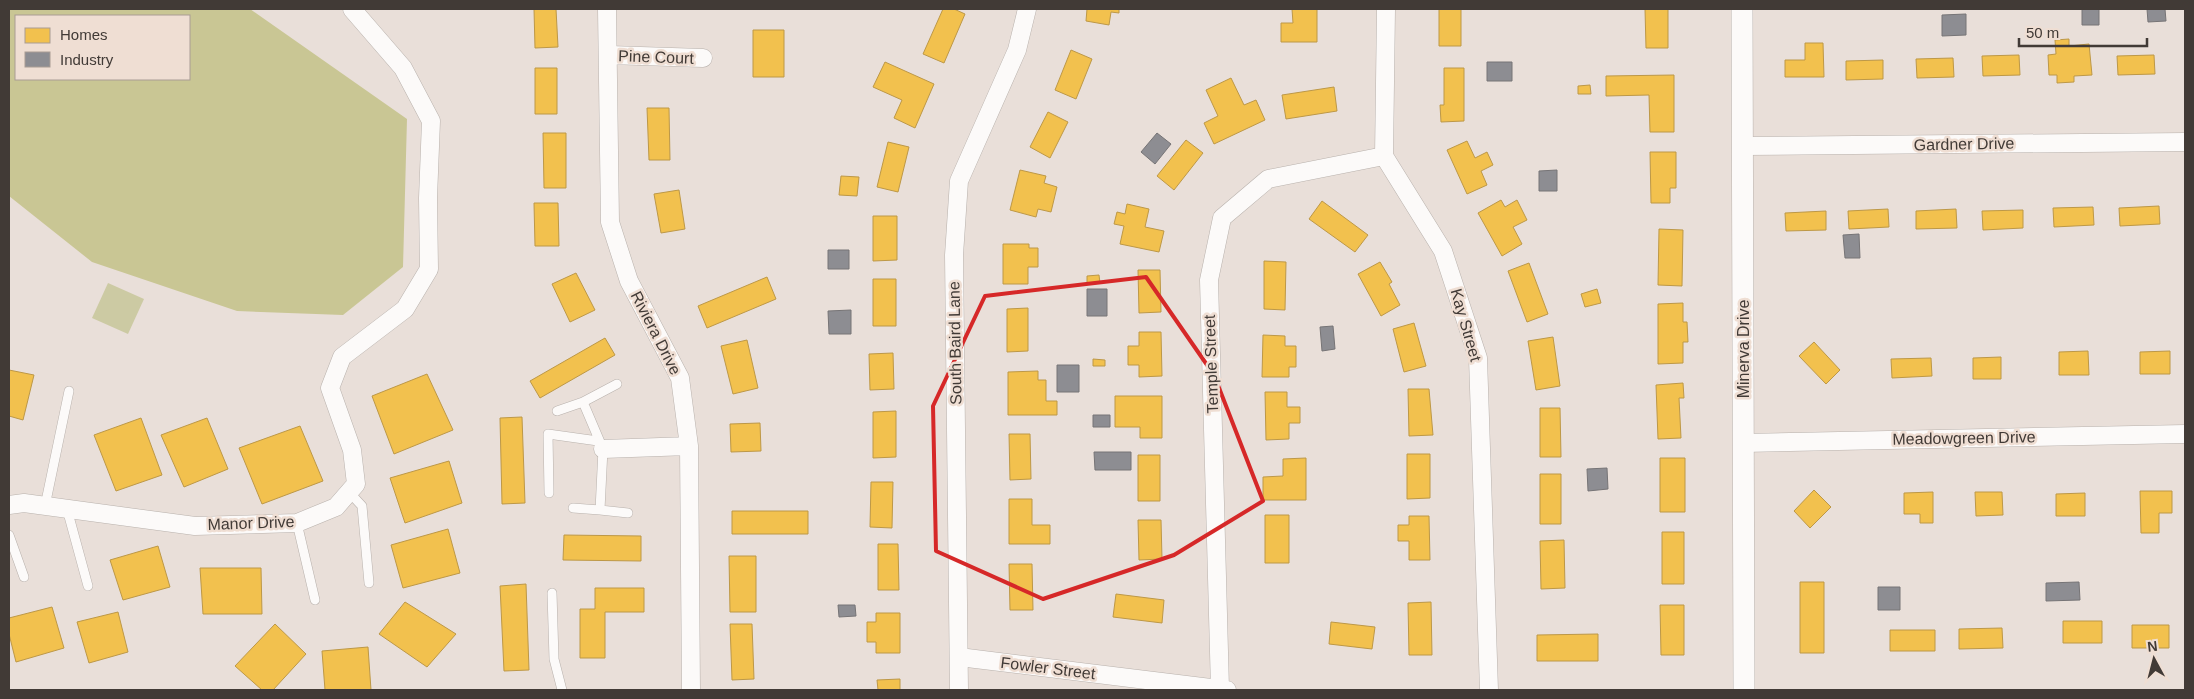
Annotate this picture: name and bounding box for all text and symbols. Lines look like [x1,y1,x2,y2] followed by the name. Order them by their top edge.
[15,15,190,80] legend
[2019,15,2146,47] scale bar
[2026,24,2059,41] text: 50 m
[60,26,108,43] text: Homes
[618,47,695,67] street label: Pine Court
[60,51,114,68] text: Industry
[1914,135,2014,153] street label: Gardner Drive
[945,281,965,405] street label: South Baird Lane
[1448,287,1485,364] street label: Kay Street
[628,288,684,378] street label: Riviera Drive
[1735,300,1752,398] street label: Minerva Drive
[1201,314,1221,414] street label: Temple Street
[1892,428,2036,448] street label: Meadowgreen Drive
[207,513,295,533] street label: Manor Drive
[2129,634,2179,684] north arrow
[2146,638,2158,655] text: N
[1000,654,1097,682] street label: Fowler Street

